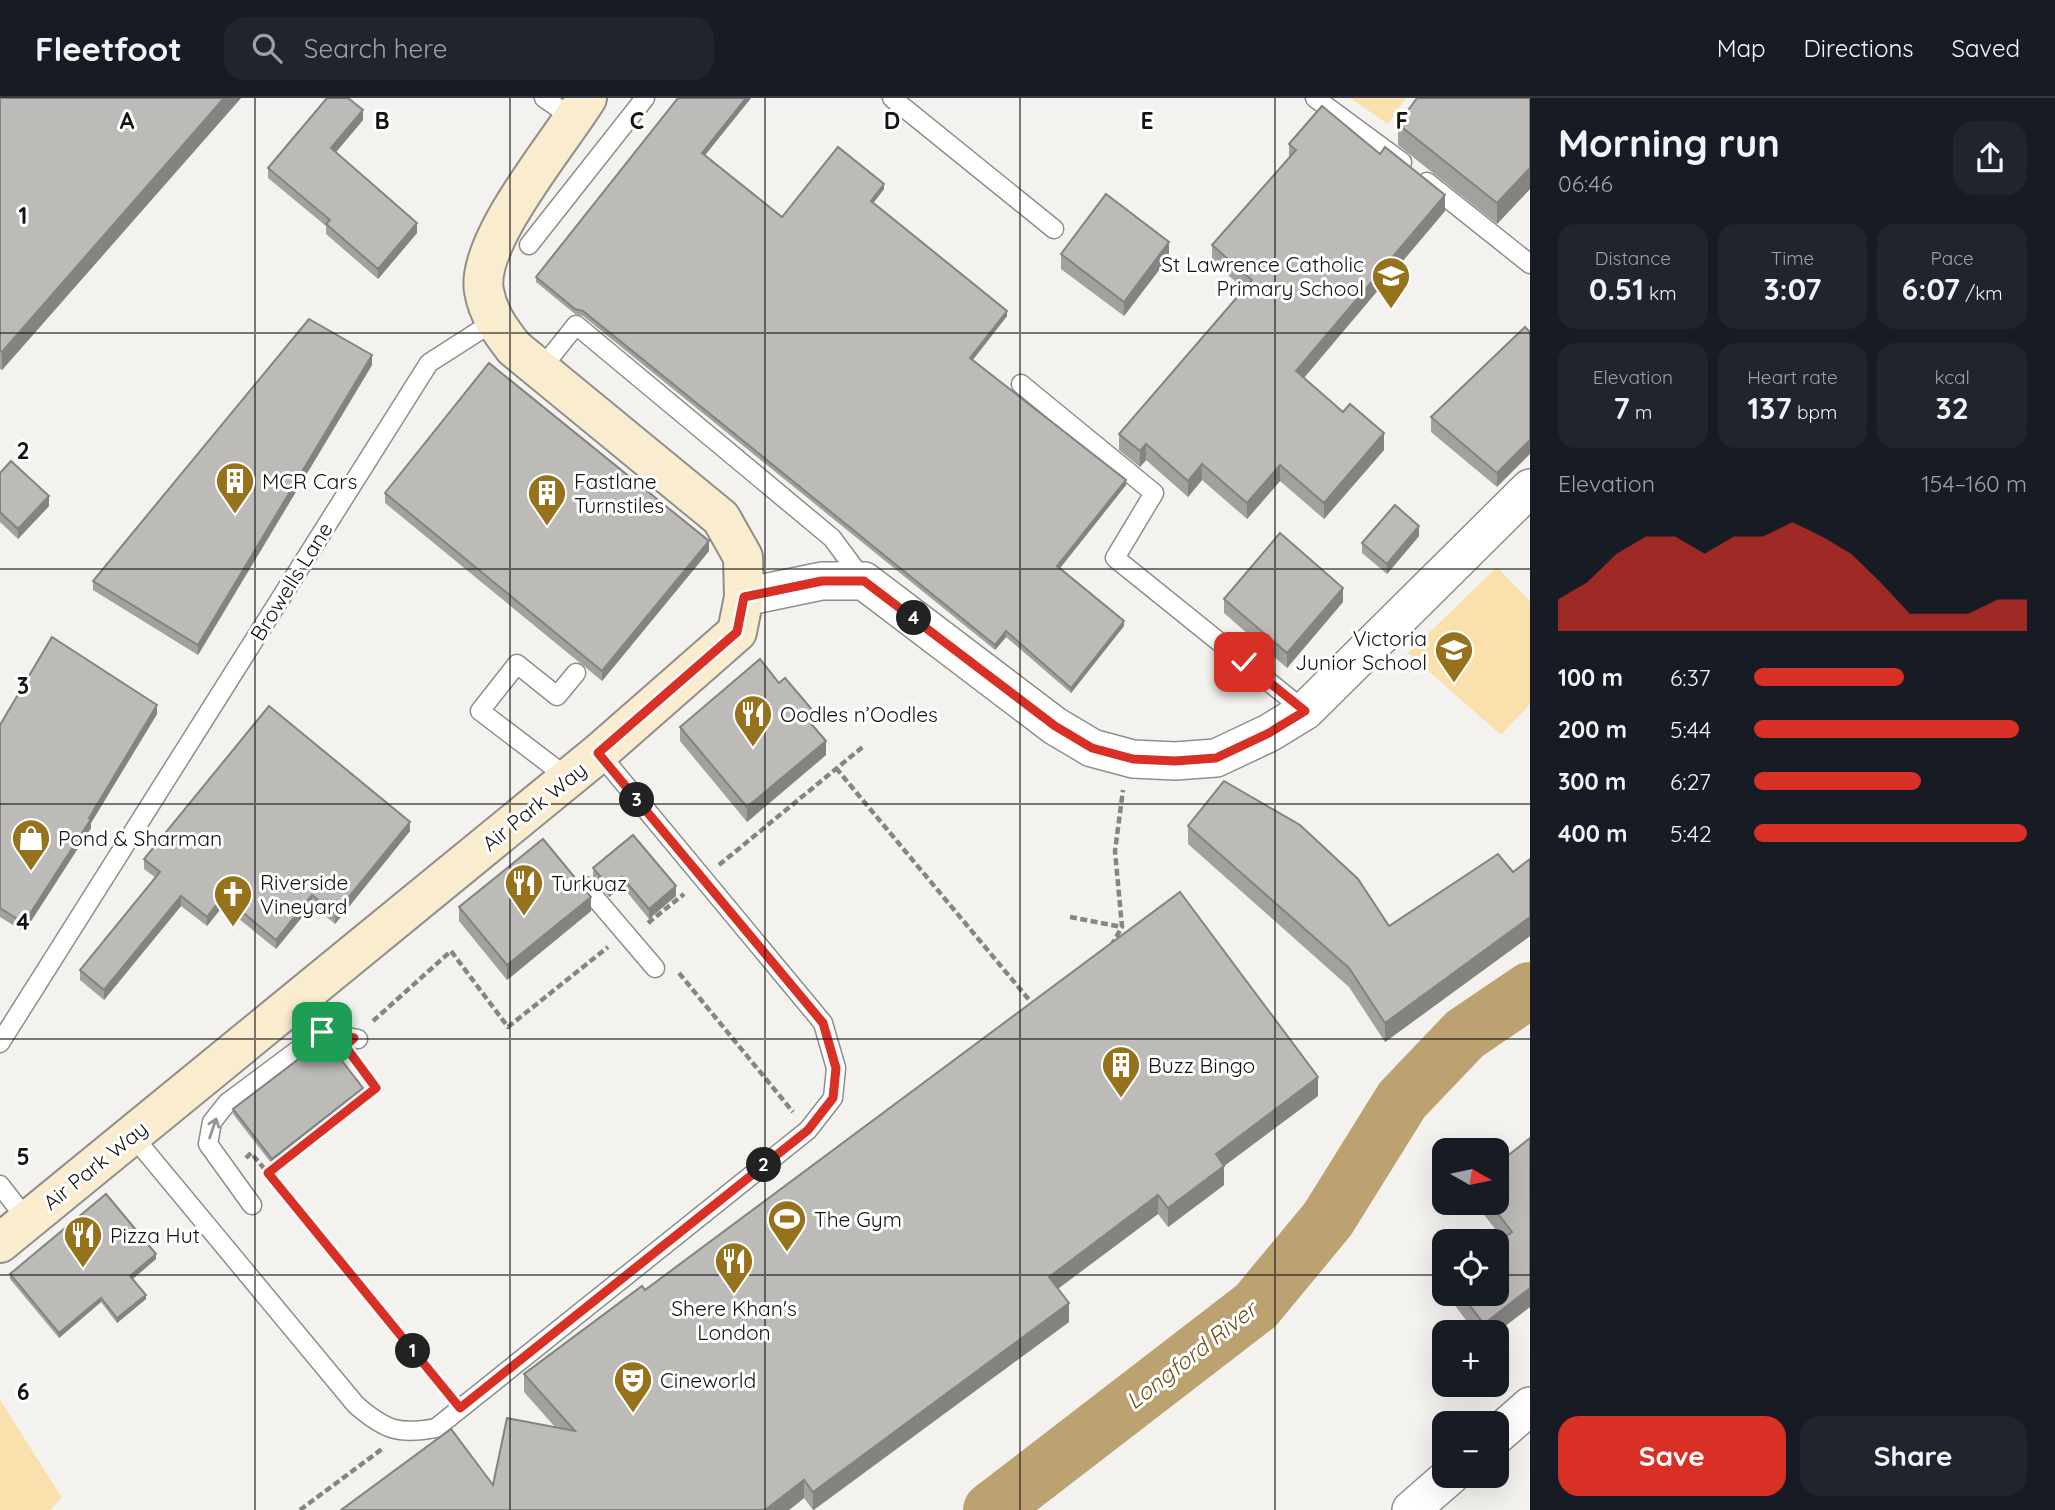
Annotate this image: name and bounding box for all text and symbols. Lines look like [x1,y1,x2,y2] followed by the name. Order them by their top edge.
[224,17,714,80] search box
[35,28,182,69] text: Fleetfoot
[248,29,286,67] icon: search
[304,32,447,65] text: Search here
[1717,33,1766,63] text: Map
[1804,33,1914,63] text: Directions
[1952,33,2020,63] text: Saved
[120,106,135,135] text: A
[374,106,390,135] text: B
[630,106,644,135] text: C
[884,106,900,135] text: D
[1140,106,1154,135] text: E
[1396,106,1408,135] text: F
[1558,119,1780,167] text: Morning run
[1953,121,2027,195] button: share
[1558,169,1613,198] text: 06:46
[19,201,27,230] text: 1
[1595,246,1671,270] text: Distance
[1771,246,1814,270] text: Time
[1931,246,1974,270] text: Pace
[1161,251,1364,301] place label: St Lawrence Catholic Primary School
[1370,255,1412,310] school or university icon: St Lawrence Catholic Primary School
[1589,270,1644,308] text: 0.51
[1763,270,1821,308] text: 3:07
[1902,270,1960,308] text: 6:07
[1644,281,1677,305] text: km
[1960,281,2003,305] text: /km
[1593,365,1673,389] text: Elevation
[1747,365,1838,389] text: Heart rate
[1934,365,1970,389] text: kcal
[1613,389,1630,427] text: 7
[1748,389,1792,427] text: 137
[1936,389,1969,427] text: 32
[1630,400,1652,424] text: m
[1792,400,1837,424] text: bpm
[16,436,30,465] text: 2
[214,460,256,515] building icon: MCR Cars
[262,468,357,494] place label: MCR Cars
[574,468,664,518] place label: Fastlane Turnstiles
[1558,469,1655,498] text: Elevation
[1921,469,2027,498] text: 154–160 m
[526,472,568,527] building icon: Fastlane Turnstiles
[244,517,338,645] street label: Browells Lane
[897,601,932,636] pin: 4
[908,605,919,629] text: 4
[1295,625,1427,675] place label: Victoria Junior School
[1433,629,1475,684] school or university icon: Victoria Junior School
[1214,632,1274,692] pin
[1225,643,1263,681] icon: check
[1558,663,1623,692] text: 100 m
[1670,663,1711,692] text: 6:37
[17,671,29,700] text: 3
[732,693,774,748] restaurant icon: Oodles n’Oodles
[780,701,938,727] place label: Oodles n’Oodles
[1558,715,1627,744] text: 200 m
[1670,715,1711,744] text: 5:44
[477,756,591,856] street label: Air Park Way
[1558,767,1626,796] text: 300 m
[1670,767,1711,796] text: 6:27
[620,782,654,818] pin: 3
[631,787,642,811] text: 3
[10,817,52,872] shop icon: Pond & Sharman
[1558,819,1627,848] text: 400 m
[1670,819,1712,848] text: 5:42
[58,825,222,851] place label: Pond & Sharman
[503,862,545,917] restaurant icon: Turkuaz
[260,869,348,919] place label: Riverside Vineyard
[551,870,627,896] place label: Turkuaz
[212,873,254,928] church icon: Riverside Vineyard
[16,907,30,936] text: 4
[292,1002,352,1062] pin
[303,1013,341,1051] icon: arrive
[1100,1044,1142,1099] building icon: Buzz Bingo
[1148,1052,1255,1078] place label: Buzz Bingo
[38,1115,152,1215] street label: Air Park Way
[208,1117,220,1139] one-way arrow
[1432,1138,1508,1214] north arrow
[1432,1138,1509,1488] map controls
[16,1142,30,1171] text: 5
[746,1148,782,1182] pin: 2
[758,1152,769,1176] text: 2
[766,1198,808,1253] sports icon: The Gym
[814,1206,902,1232] place label: The Gym
[62,1214,104,1269] restaurant icon: Pizza Hut
[110,1222,200,1248] place label: Pizza Hut
[1432,1229,1509,1306] button: locate
[713,1240,755,1295] restaurant icon: Shere Khan's London
[1120,1293,1265,1415] water label: Longford River
[671,1295,797,1345] place label: Shere Khan's London
[1432,1320,1509,1397] button: +
[396,1334,430,1368] pin: 1
[409,1338,416,1362] text: 1
[612,1359,654,1414] theatre icon: Cineworld
[660,1367,756,1393] place label: Cineworld
[17,1377,29,1406] text: 6
[1432,1411,1509,1488] button: −
[1558,1416,1786,1496] button: Save
[1800,1416,2027,1496] button: Share

